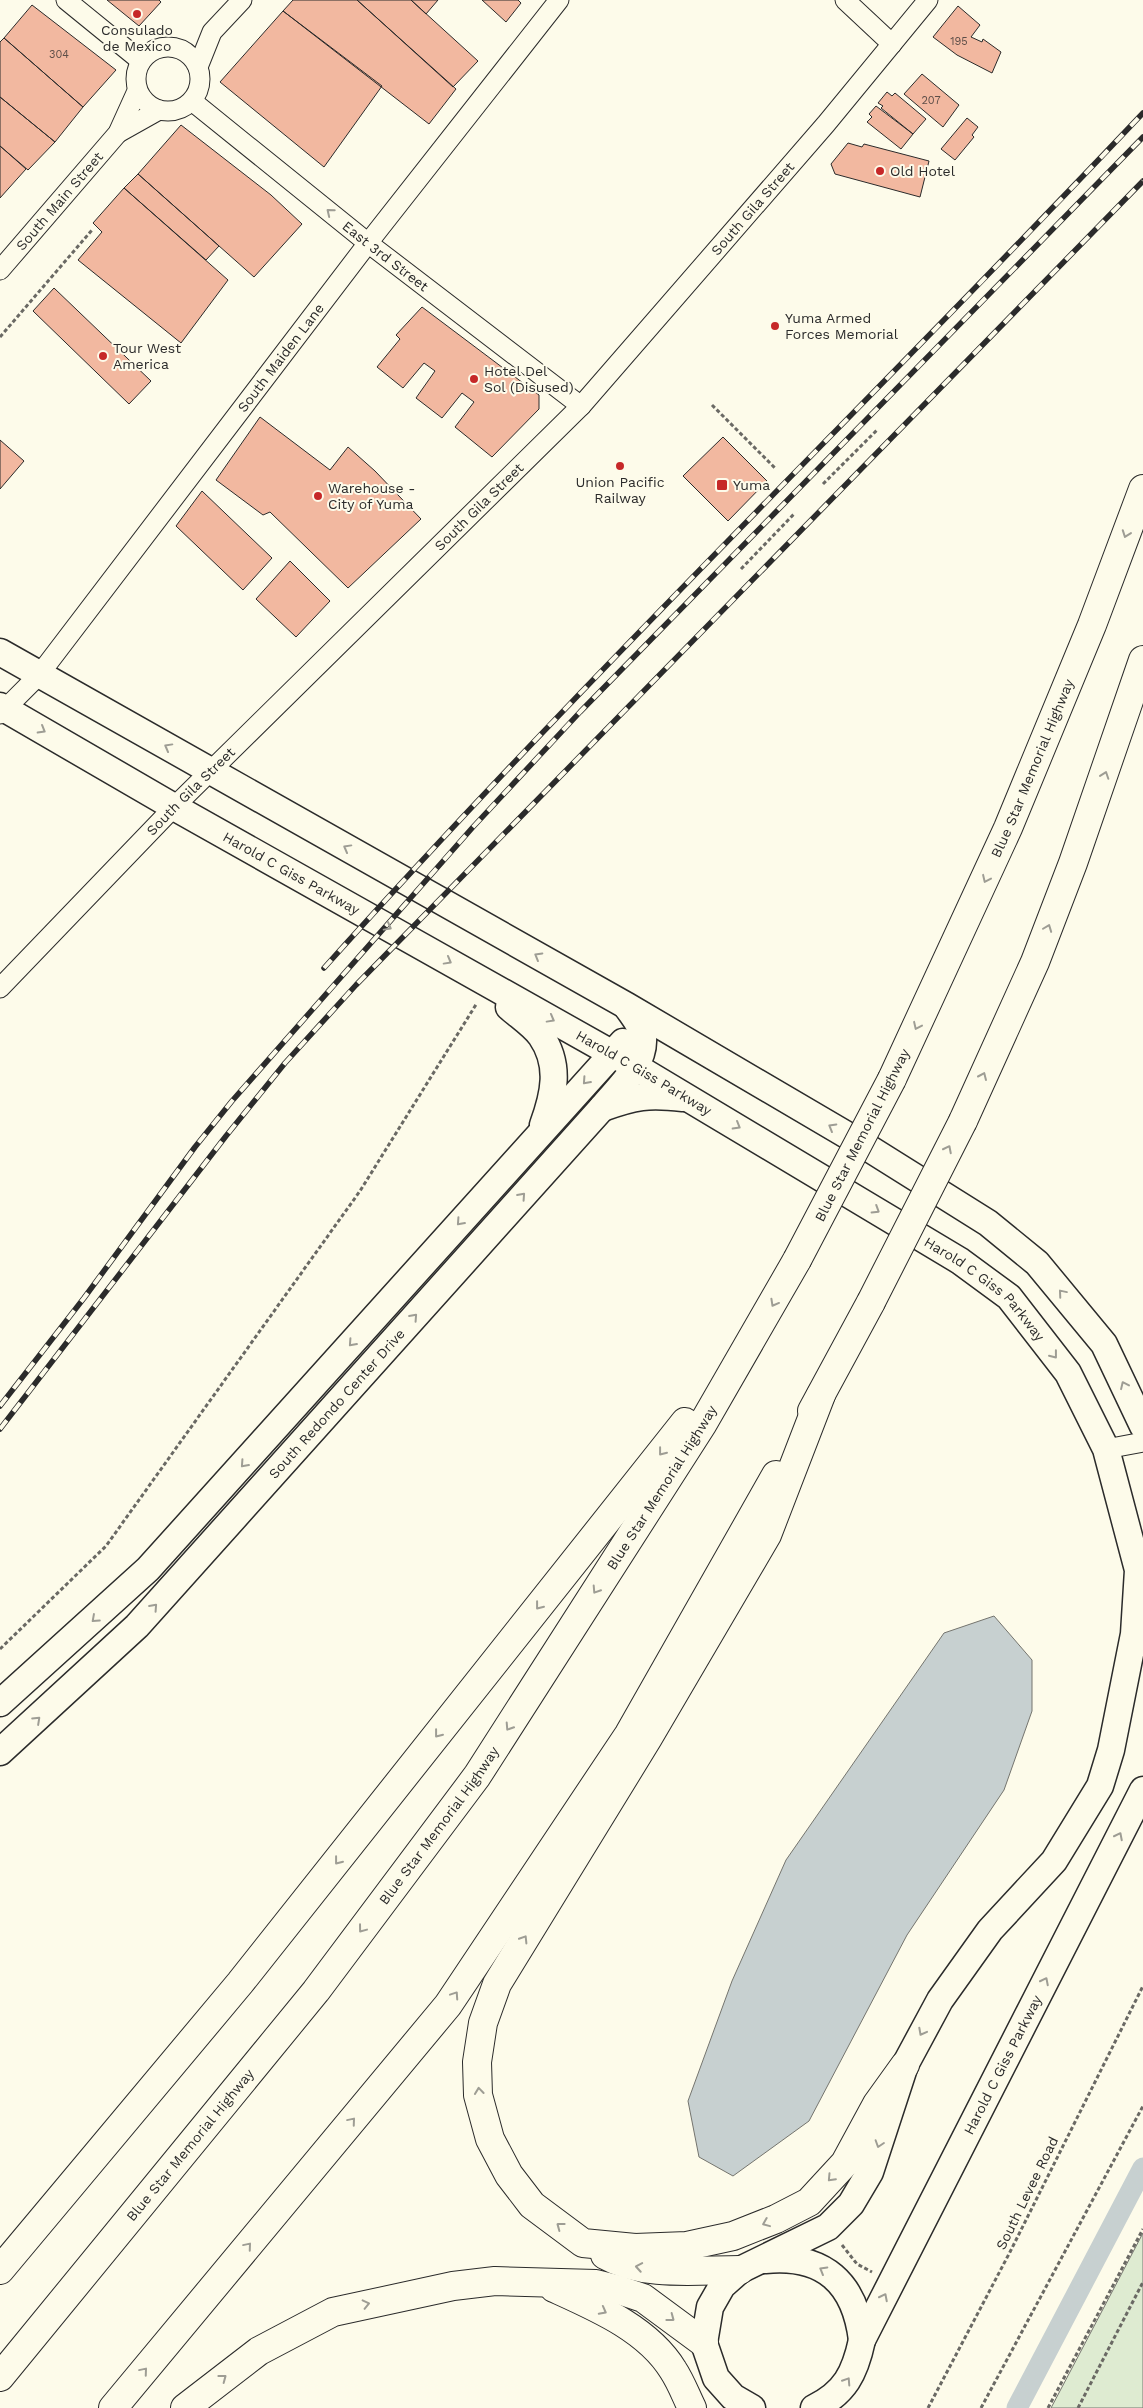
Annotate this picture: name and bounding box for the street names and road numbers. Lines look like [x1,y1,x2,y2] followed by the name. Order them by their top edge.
[13,149,106,253] street label: South Main Street
[708,159,797,258] street label: South Gila Street
[339,218,432,294] street label: East 3rd Street
[234,300,327,415] street label: South Maiden Lane
[431,459,527,554] street label: South Gila Street
[988,676,1077,860] street label: Blue Star Memorial Highway
[143,744,238,839] street label: South Gila Street
[220,828,363,918] street label: Harold C Giss Parkway
[573,1027,715,1119] street label: Harold C Giss Parkway
[811,1045,913,1224] street label: Blue Star Memorial Highway
[922,1234,1048,1345] street label: Harold C Giss Parkway
[265,1325,408,1482] street label: South Redondo Center Drive
[603,1402,720,1573] street label: Blue Star Memorial Highway
[376,1743,502,1908] street label: Blue Star Memorial Highway
[960,1992,1045,2137] street label: Harold C Giss Parkway
[123,2065,258,2224] street label: Blue Star Memorial Highway
[993,2134,1061,2252] street label: South Levee Road

